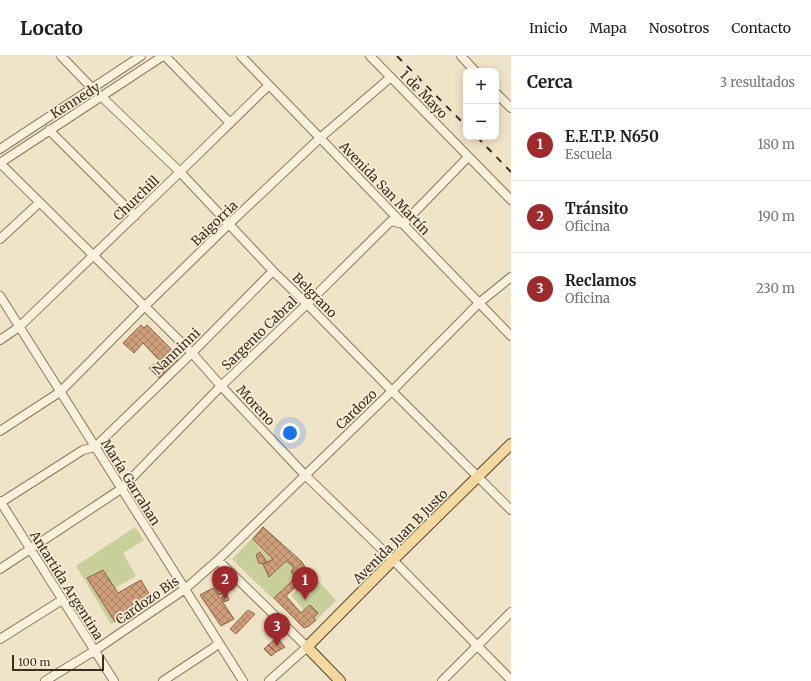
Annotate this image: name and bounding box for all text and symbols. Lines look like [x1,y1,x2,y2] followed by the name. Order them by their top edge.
[20,16,83,40] text: Locato
[529,19,567,37] text: Inicio
[589,19,627,37] text: Mapa
[649,19,709,37] text: Nosotros
[731,19,791,37] text: Contacto
[396,66,451,123] street label: 1 de Mayo
[463,68,499,140] map controls
[463,68,499,104] button: +
[527,71,573,93] text: Cerca
[720,74,795,91] text: 3 resultados
[47,78,104,122] street label: Kennedy
[463,104,499,140] button: −
[565,127,659,146] text: E.E.T.P. N650
[537,136,543,153] text: 1
[757,136,795,153] text: 180 m
[335,137,434,239] street label: Avenida San Martín
[565,146,612,163] text: Escuela
[110,172,163,224] street label: Churchill
[187,197,241,250] street label: Baigorria
[565,199,628,218] text: Tránsito
[536,208,544,225] text: 2
[758,208,795,225] text: 190 m
[565,218,610,235] text: Oficina
[289,269,341,322] street label: Belgrano
[565,271,637,290] text: Reclamos
[536,280,544,297] text: 3
[756,280,795,297] text: 230 m
[565,290,610,307] text: Oficina
[218,293,301,374] street label: Sargento Cabral
[149,324,204,378] street label: Nanninni
[233,382,279,429] street label: Moreno
[332,385,381,433] street label: Cardozo
[280,423,300,443] your location
[97,436,164,529] street label: María Garrahan
[349,485,452,588] street label: Avenida Juan B Justo
[26,527,107,643] street label: Antartida Argentina
[212,566,238,599] pin: 2
[292,567,318,600] pin: 1
[112,572,182,628] street label: Cardozo Bis
[264,613,290,646] pin: 3
[12,653,104,672] scale bar
[18,655,50,669] text: 100 m

